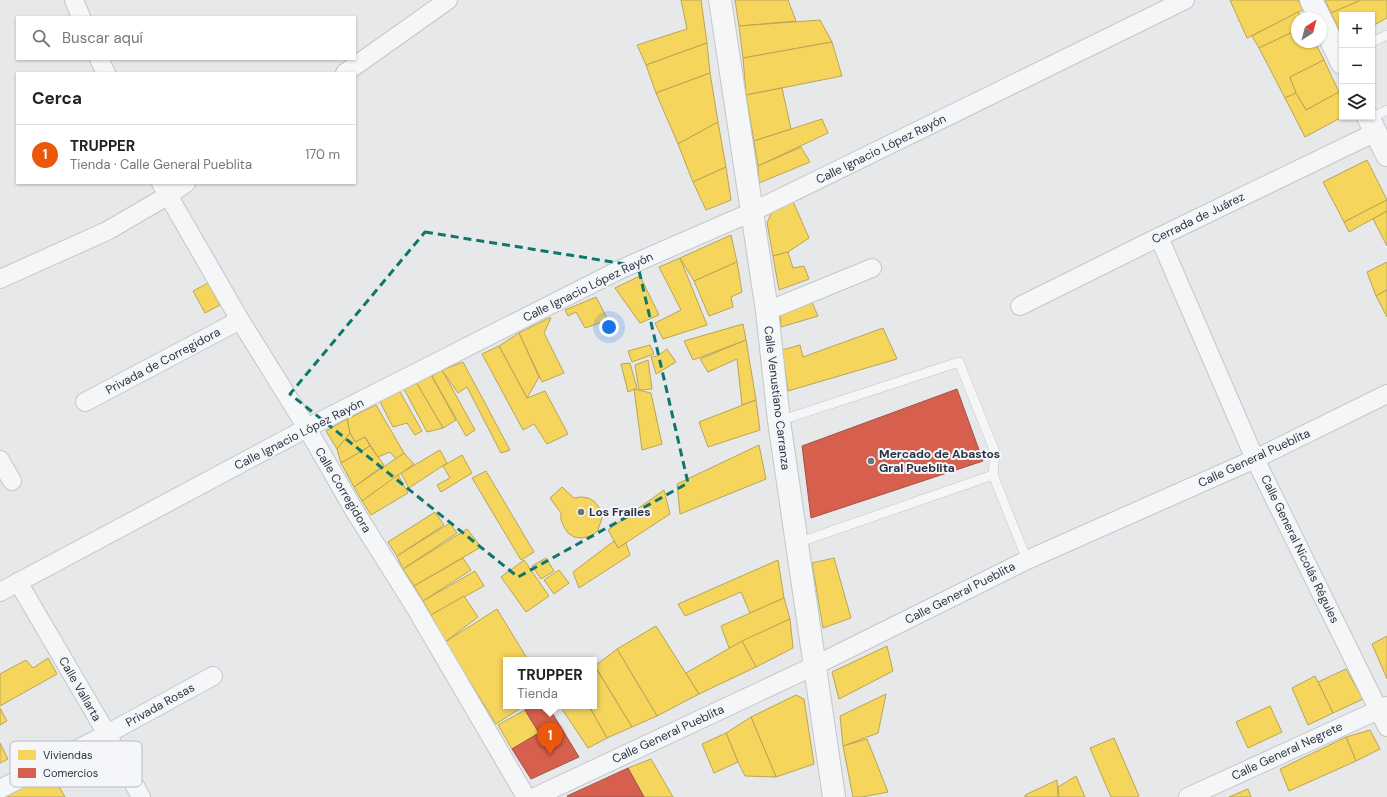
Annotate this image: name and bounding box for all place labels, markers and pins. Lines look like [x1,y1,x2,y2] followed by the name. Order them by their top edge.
[879,446,1000,476] place label: Mercado de Abastos Gral Pueblita
[866,456,876,466] marker: Mercado de Abastos Gral Pueblita
[589,504,651,520] place label: Los Frailes
[576,507,586,517] marker: Los Frailes
[537,722,563,755] pin: 1

